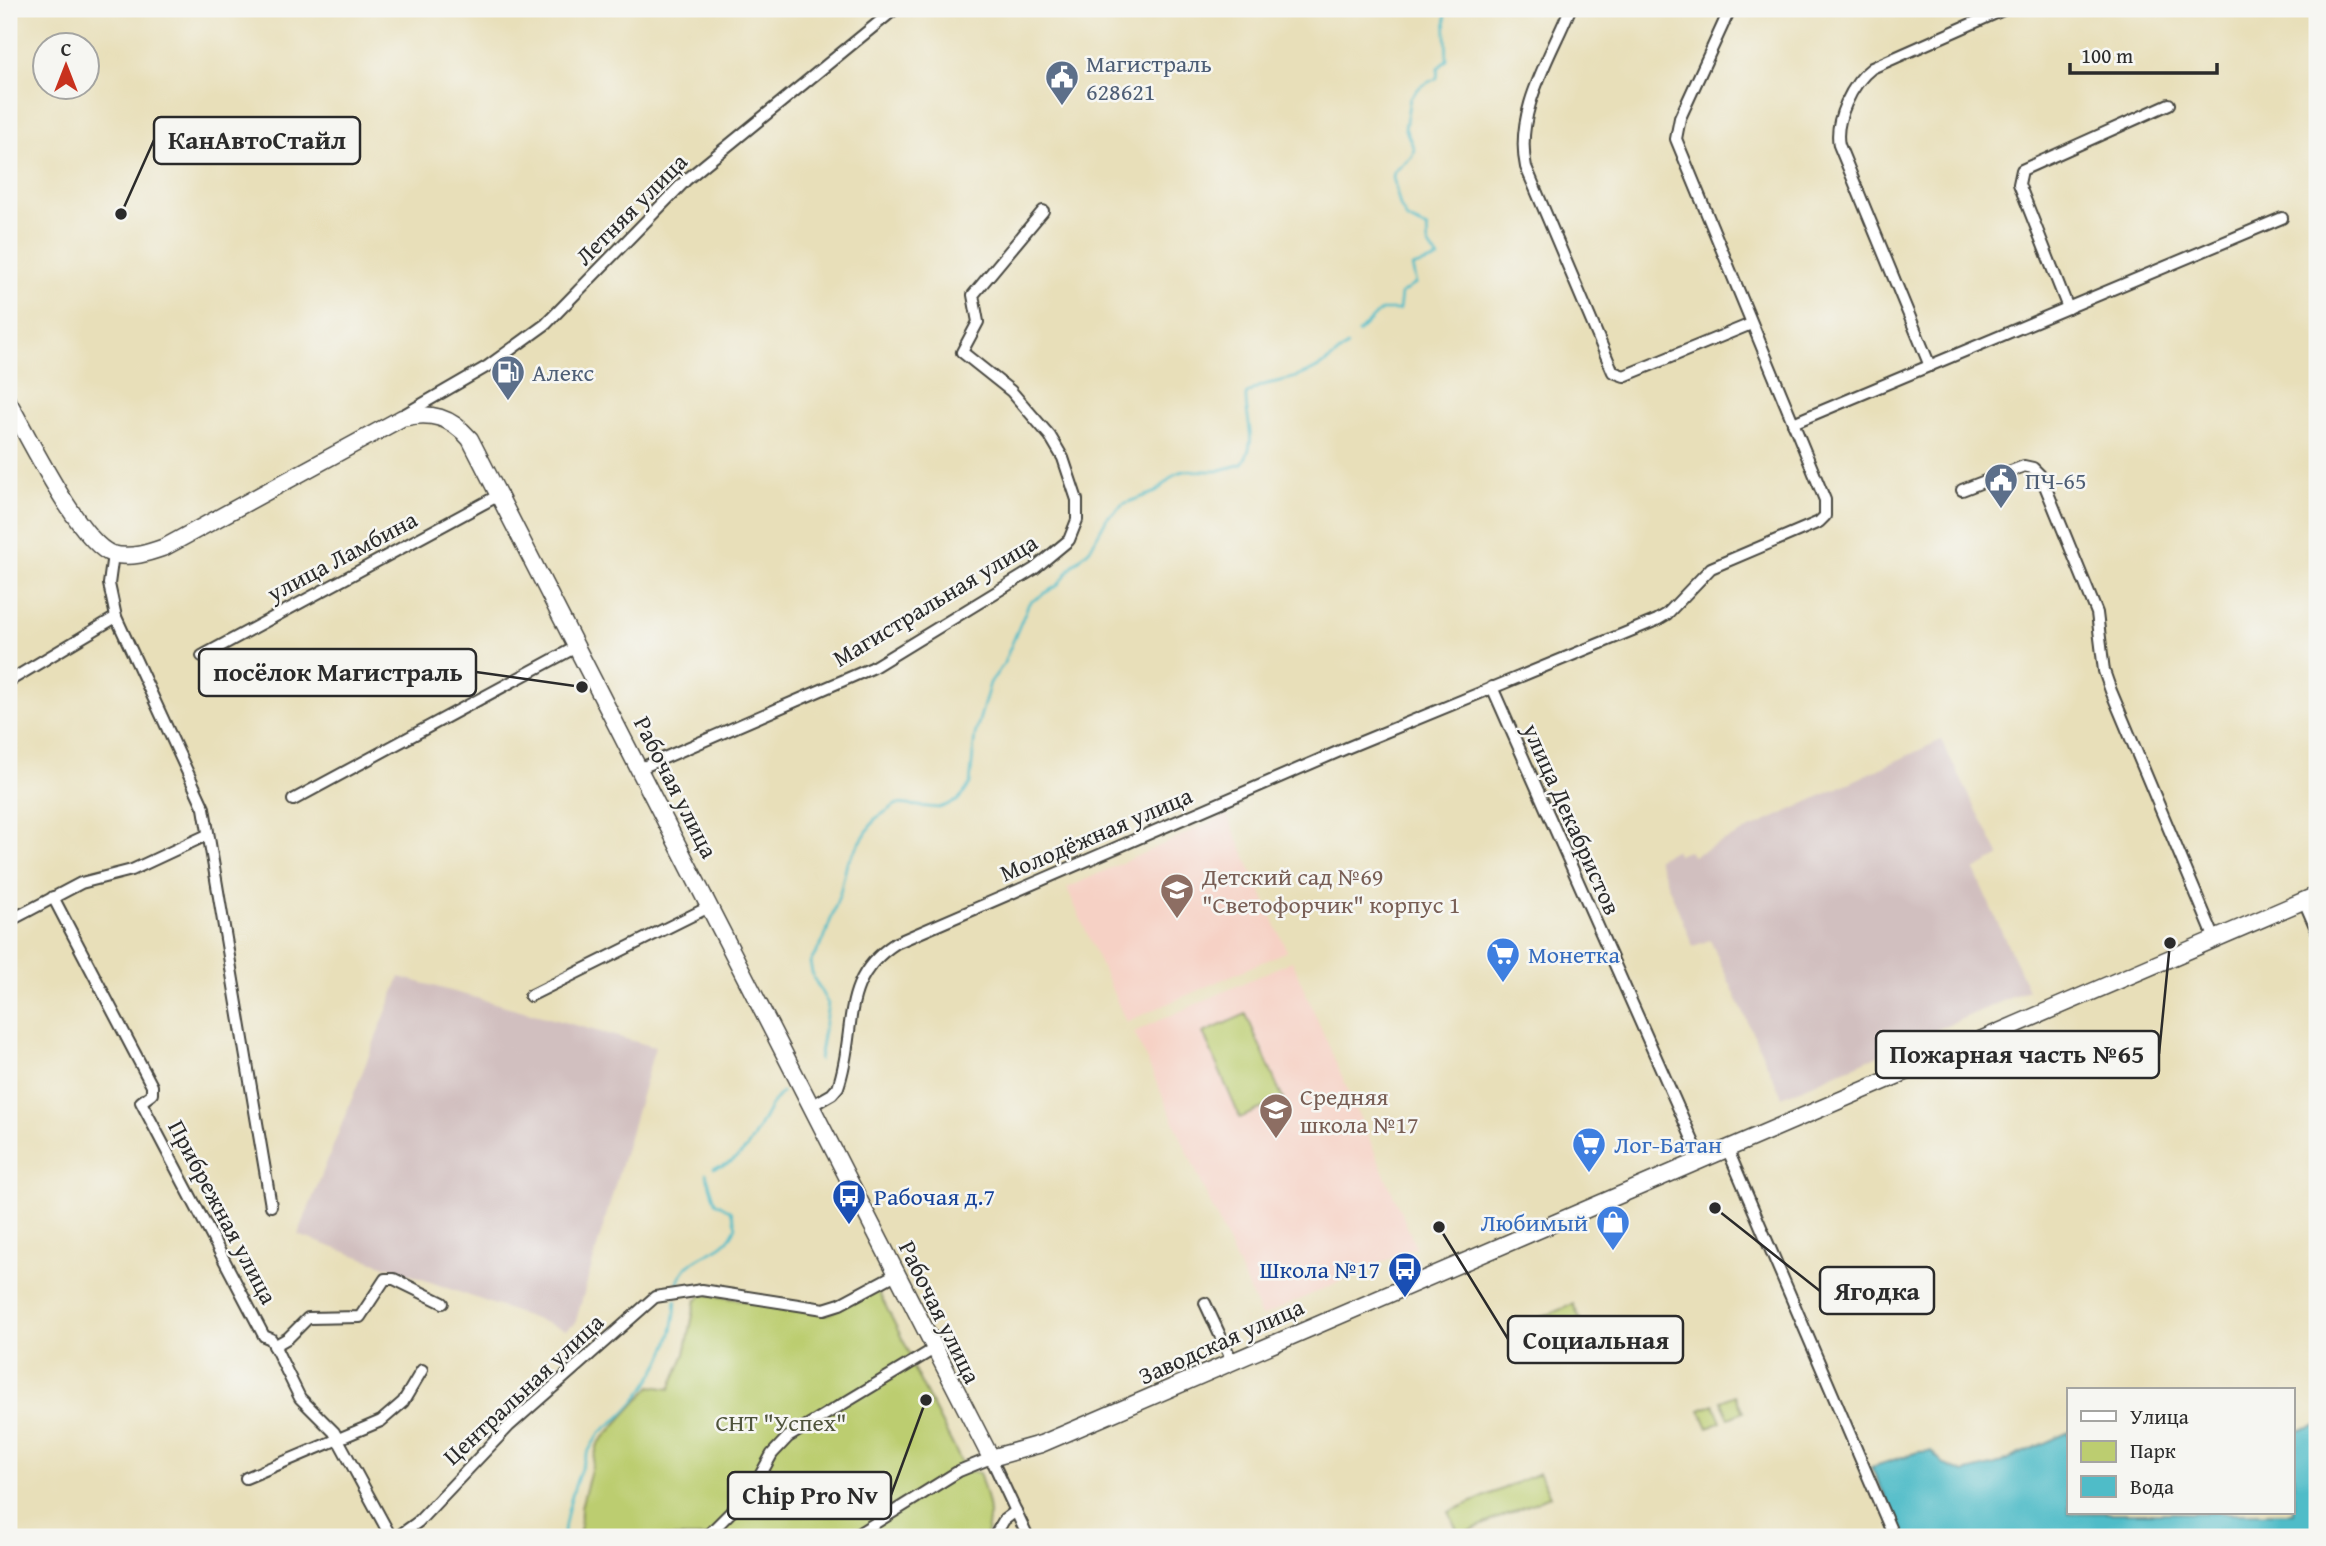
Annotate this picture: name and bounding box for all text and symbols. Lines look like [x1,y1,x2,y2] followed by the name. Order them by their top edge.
[32,32,102,102] north arrow
[2070,32,2218,76] scale bar
[61,35,72,63] text: С
[2081,40,2133,71] text: 100 m
[1086,46,1212,109] place label: Магистраль 628621
[1043,58,1081,107] public building icon: Магистраль 628621
[154,117,360,164] callout: КанАвтоСтайл
[168,120,346,159] text: КанАвтоСтайл
[567,144,696,273] street label: Летняя улица
[489,353,527,402] fuel station icon: Алекс
[532,355,595,390] place label: Алекс
[1982,461,2020,510] public building icon: ПЧ-65
[2025,463,2086,498] place label: ПЧ-65
[260,501,424,611] street label: улица Ламбина
[826,525,1045,675] street label: Магистральная улица
[199,649,476,696] callout: посёлок Магистраль
[213,652,463,691] text: посёлок Магистраль
[625,710,727,865] street label: Рабочая улица
[1514,717,1630,920] street label: улица Декабристов
[994,777,1198,890] street label: Молодёжная улица
[1201,859,1460,922] place label: Детский сад №69 "Светофорчик" корпус 1
[1158,871,1196,920] school or university icon: Детский сад №69 "Светофорчик" корпус 1
[1484,935,1522,984] supermarket icon: Монетка
[1528,937,1620,972] place label: Монетка
[1876,1031,2159,1078] callout: Пожарная часть №65
[1889,1034,2145,1073] text: Пожарная часть №65
[1300,1079,1419,1142] place label: Средняя школа №17
[1257,1091,1295,1140] school or university icon: Средняя школа №17
[160,1114,287,1311] street label: Прибрежная улица
[1570,1125,1608,1174] supermarket icon: Лог-Батан
[1614,1127,1722,1162] place label: Лог-Батан
[830,1177,868,1226] bus stop icon: Рабочая д.7
[874,1179,995,1214] place label: Рабочая д.7
[1594,1203,1632,1252] shop icon: Любимый
[1481,1205,1588,1240] place label: Любимый
[890,1235,990,1390] street label: Рабочая улица
[1386,1250,1424,1299] bus stop icon: Школа №17
[1259,1252,1380,1287] place label: Школа №17
[1820,1267,1934,1314] callout: Ягодка
[1833,1271,1921,1310] text: Ягодка
[1133,1289,1310,1393] street label: Заводская улица
[435,1305,612,1473] street label: Центральная улица
[1508,1316,1683,1363] callout: Социальная
[1523,1320,1669,1359] text: Социальная
[2067,1388,2294,1514] legend
[2130,1401,2189,1432] text: Улица
[715,1405,847,1440] park label: СНТ "Успех"
[2130,1435,2176,1466] text: Парк
[2130,1471,2174,1502] text: Вода
[728,1472,891,1519] callout: Chip Pro Nv
[742,1475,878,1514] text: Chip Pro Nv

